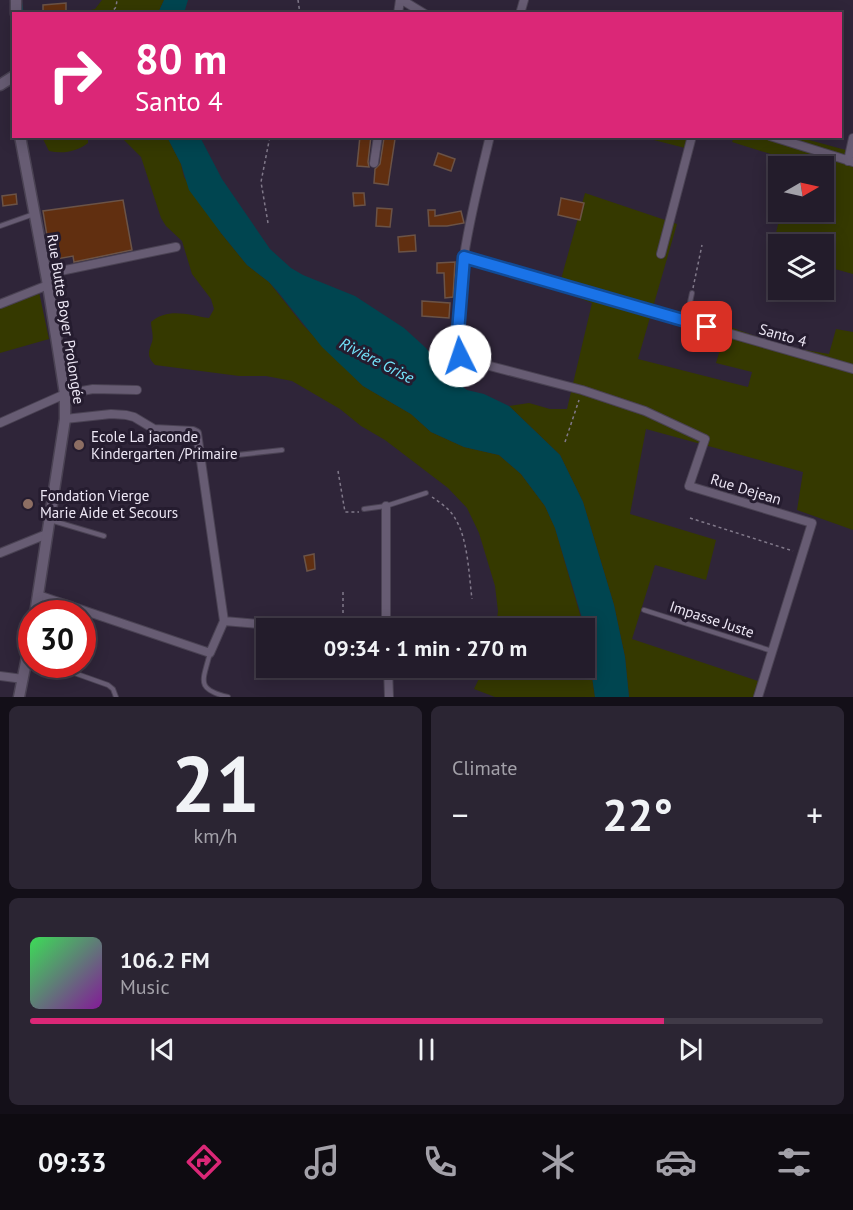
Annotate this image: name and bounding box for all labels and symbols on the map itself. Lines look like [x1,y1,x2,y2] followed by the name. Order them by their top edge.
[768,156,834,222] north arrow
[43,233,89,405] street label: Rue Butte Boyer Prolongée
[681,301,732,352] pin
[757,319,809,351] street label: Santo 4
[428,324,492,388] position arrow
[336,333,418,388] water label: Rivière Grise
[91,427,238,463] place label: Ecole La jaconde Kindergarten /Primaire
[72,438,86,452] marker: Ecole La jaconde Kindergarten /Primaire
[708,469,784,509] street label: Rue Dejean
[40,486,178,522] place label: Fondation Vierge Marie Aide et Secours
[21,497,35,511] marker: Fondation Vierge Marie Aide et Secours
[667,596,757,642] street label: Impasse Juste
[18,600,96,678] speed limit sign: 30

